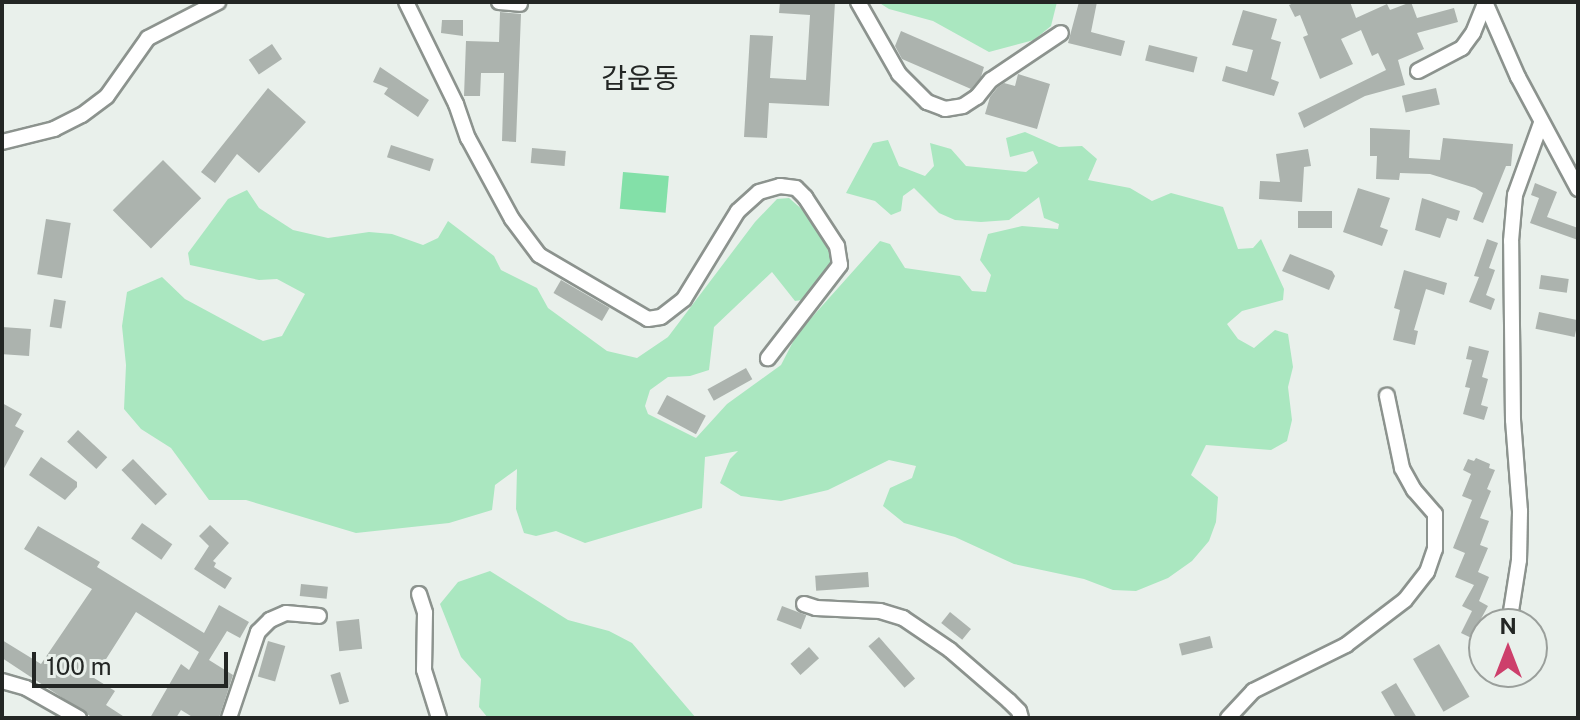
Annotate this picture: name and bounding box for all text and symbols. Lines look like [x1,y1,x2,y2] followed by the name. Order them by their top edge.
[601,61,679,95] district label: 갑운동
[1468,608,1548,688] north arrow
[1499,613,1517,639] text: N
[36,636,232,686] scale bar
[46,652,112,680] text: 100 m

